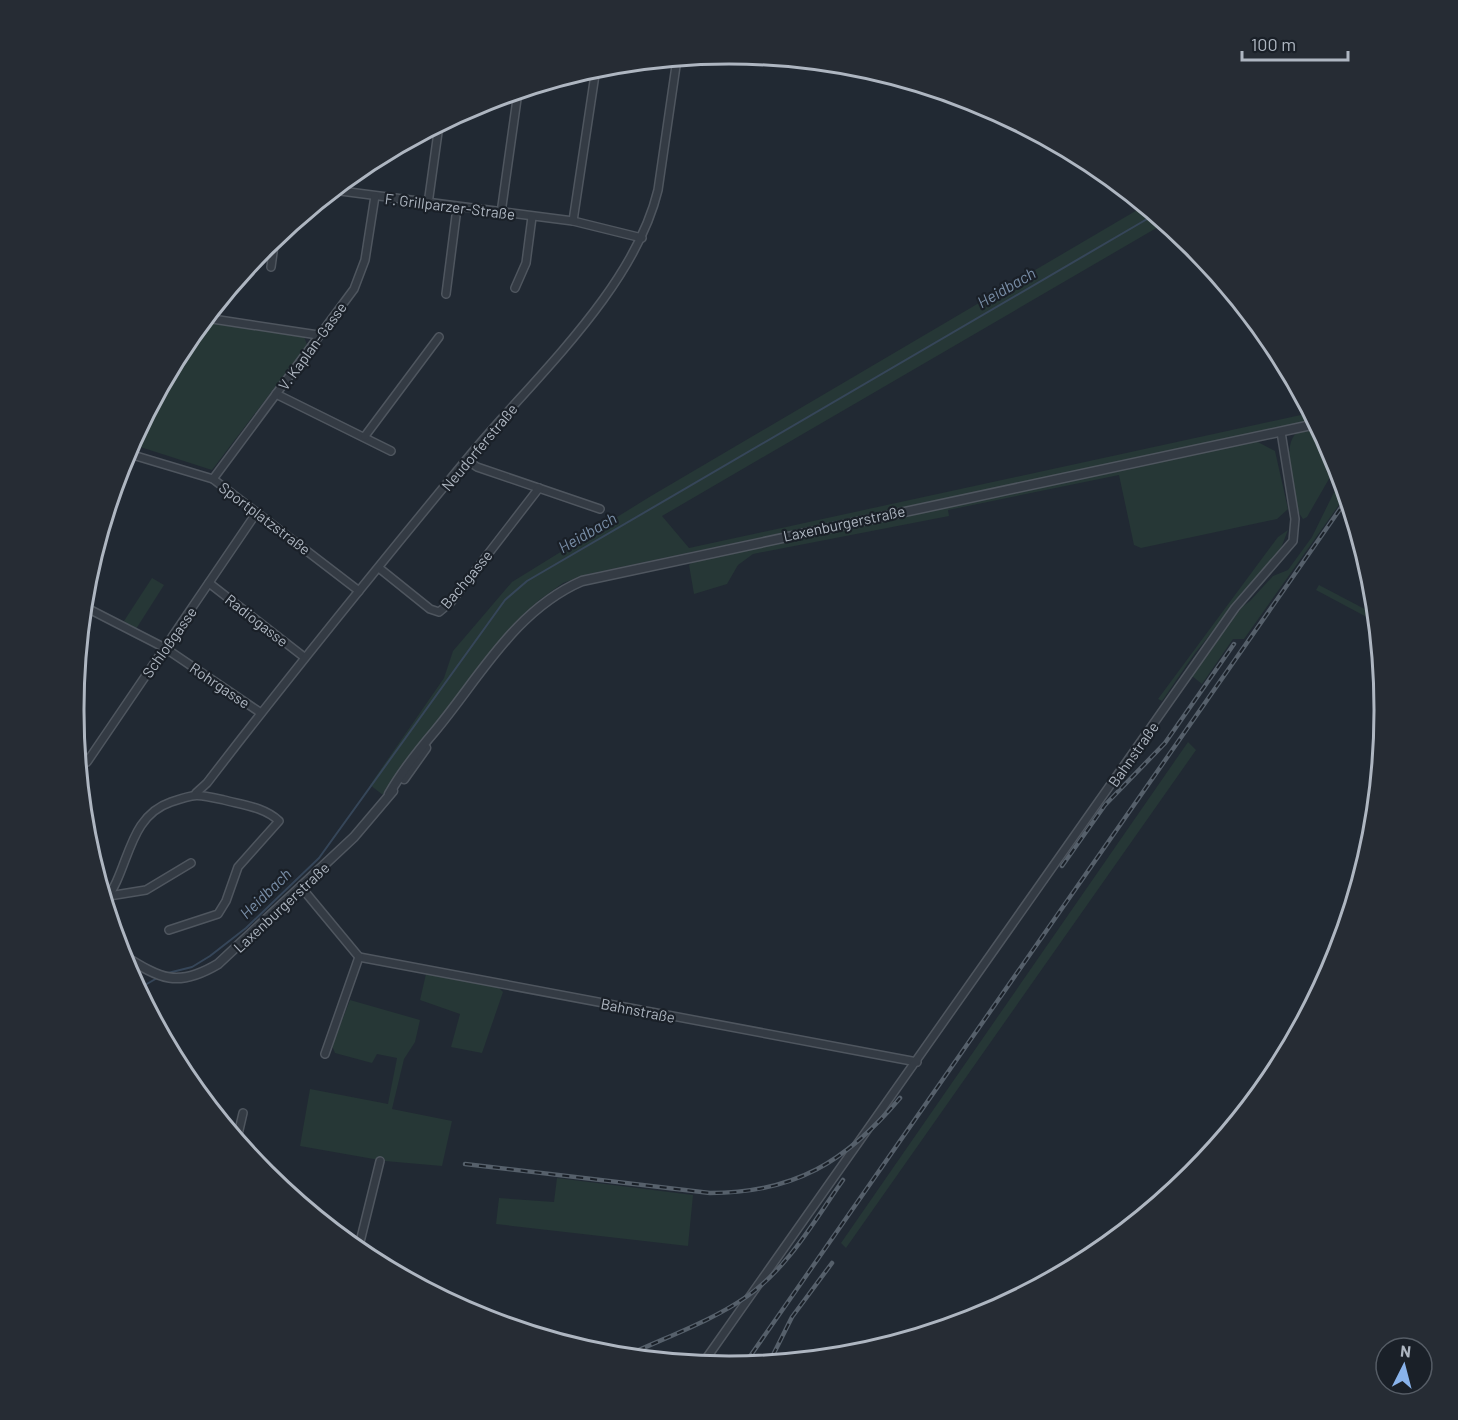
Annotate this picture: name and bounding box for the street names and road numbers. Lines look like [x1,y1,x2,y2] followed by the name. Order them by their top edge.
[384,189,516,223] street label: F. Grillparzer-Straße
[274,299,350,393] street label: V. Kaplan-Gasse
[437,400,521,494] street label: Neudorferstraße
[216,478,314,558] street label: Sportplatzstraße
[781,501,907,545] street label: Laxenburgerstraße
[436,546,496,612] street label: Bachgasse
[222,590,292,650] street label: Radiogasse
[138,603,200,681] street label: Schloßgasse
[187,658,253,712] street label: Rohrgasse
[1104,718,1162,790] street label: Bahnstraße
[229,858,333,956] street label: Laxenburgerstraße
[599,994,677,1026] street label: Bahnstraße

